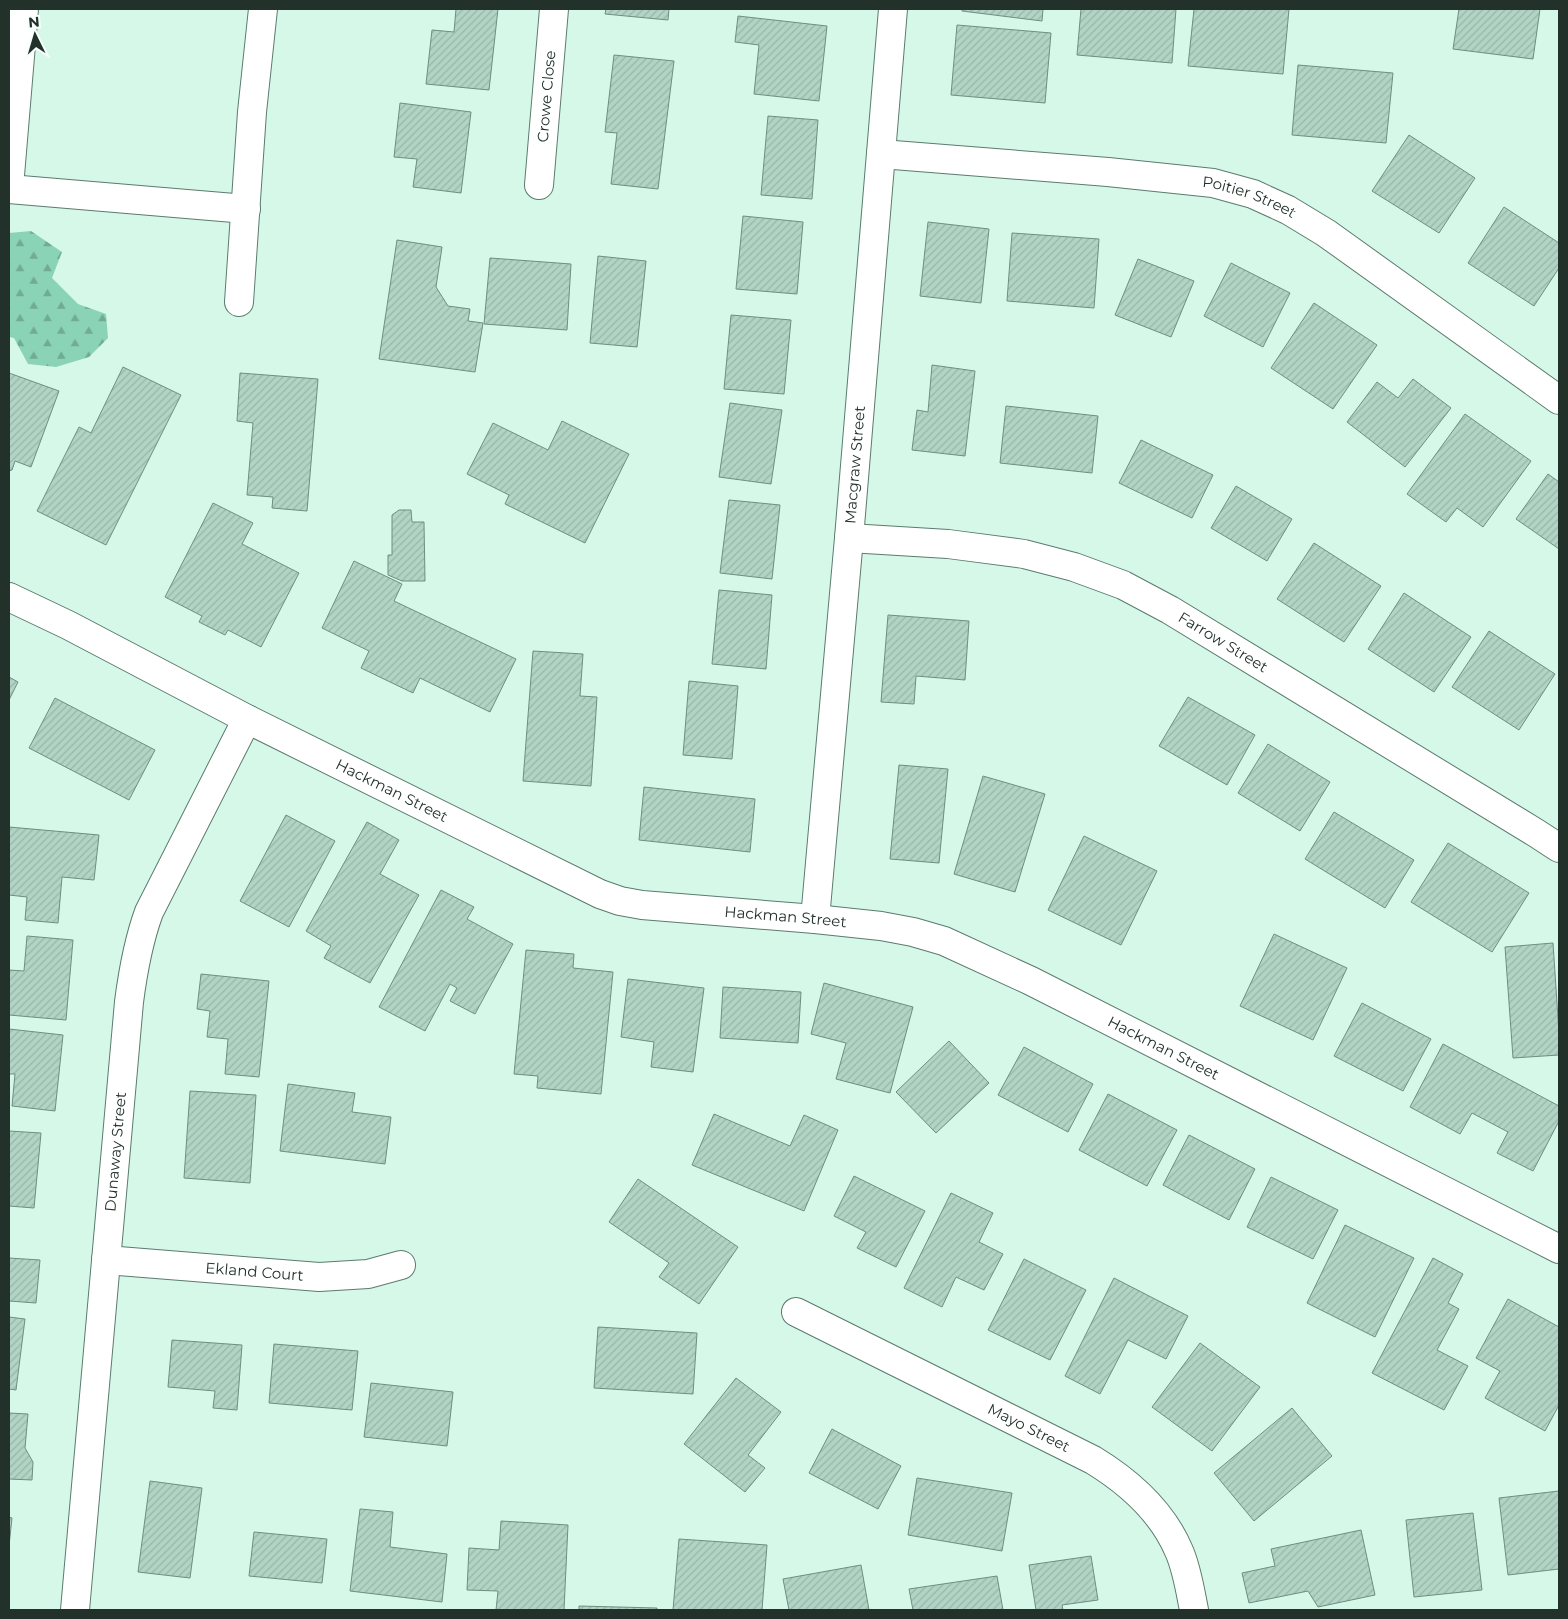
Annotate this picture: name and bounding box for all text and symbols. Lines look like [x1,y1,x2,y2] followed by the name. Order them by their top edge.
[10,10,60,60] north arrow
[27,13,40,32] text: N
[533,50,559,143] street label: Crowe Close
[1202,172,1300,222] street label: Poitier Street
[840,405,869,525] street label: Macgraw Street
[1175,607,1272,676] street label: Farrow Street
[333,755,451,826] street label: Hackman Street
[724,902,848,931] street label: Hackman Street
[1105,1012,1223,1084] street label: Hackman Street
[100,1091,130,1212] street label: Dunaway Street
[205,1258,304,1285] street label: Ekland Court
[985,1399,1073,1456] street label: Mayo Street

